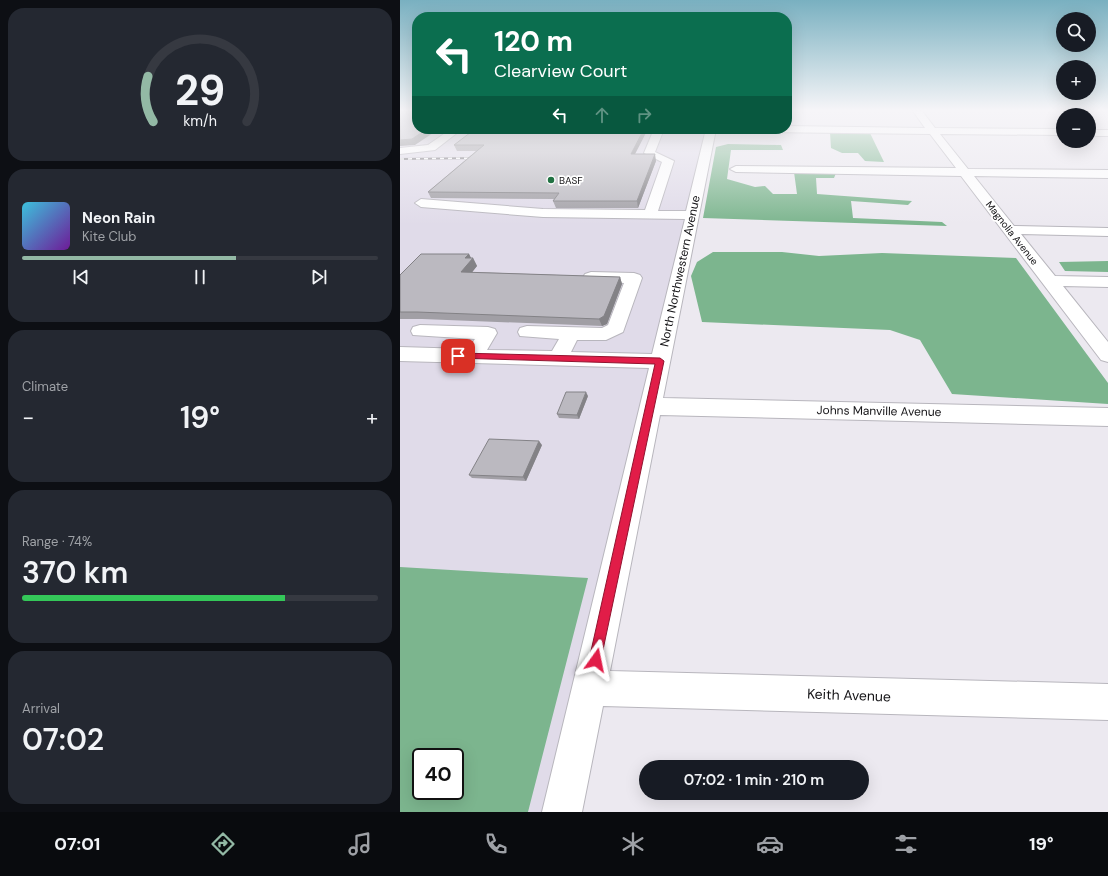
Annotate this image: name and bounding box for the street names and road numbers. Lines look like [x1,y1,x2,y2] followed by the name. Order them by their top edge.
[656,194,704,348] street label: North Northwestern Avenue
[983,198,1041,268] street label: Magnolia Avenue
[816,402,942,420] street label: Johns Manville Avenue
[807,685,891,705] street label: Keith Avenue

